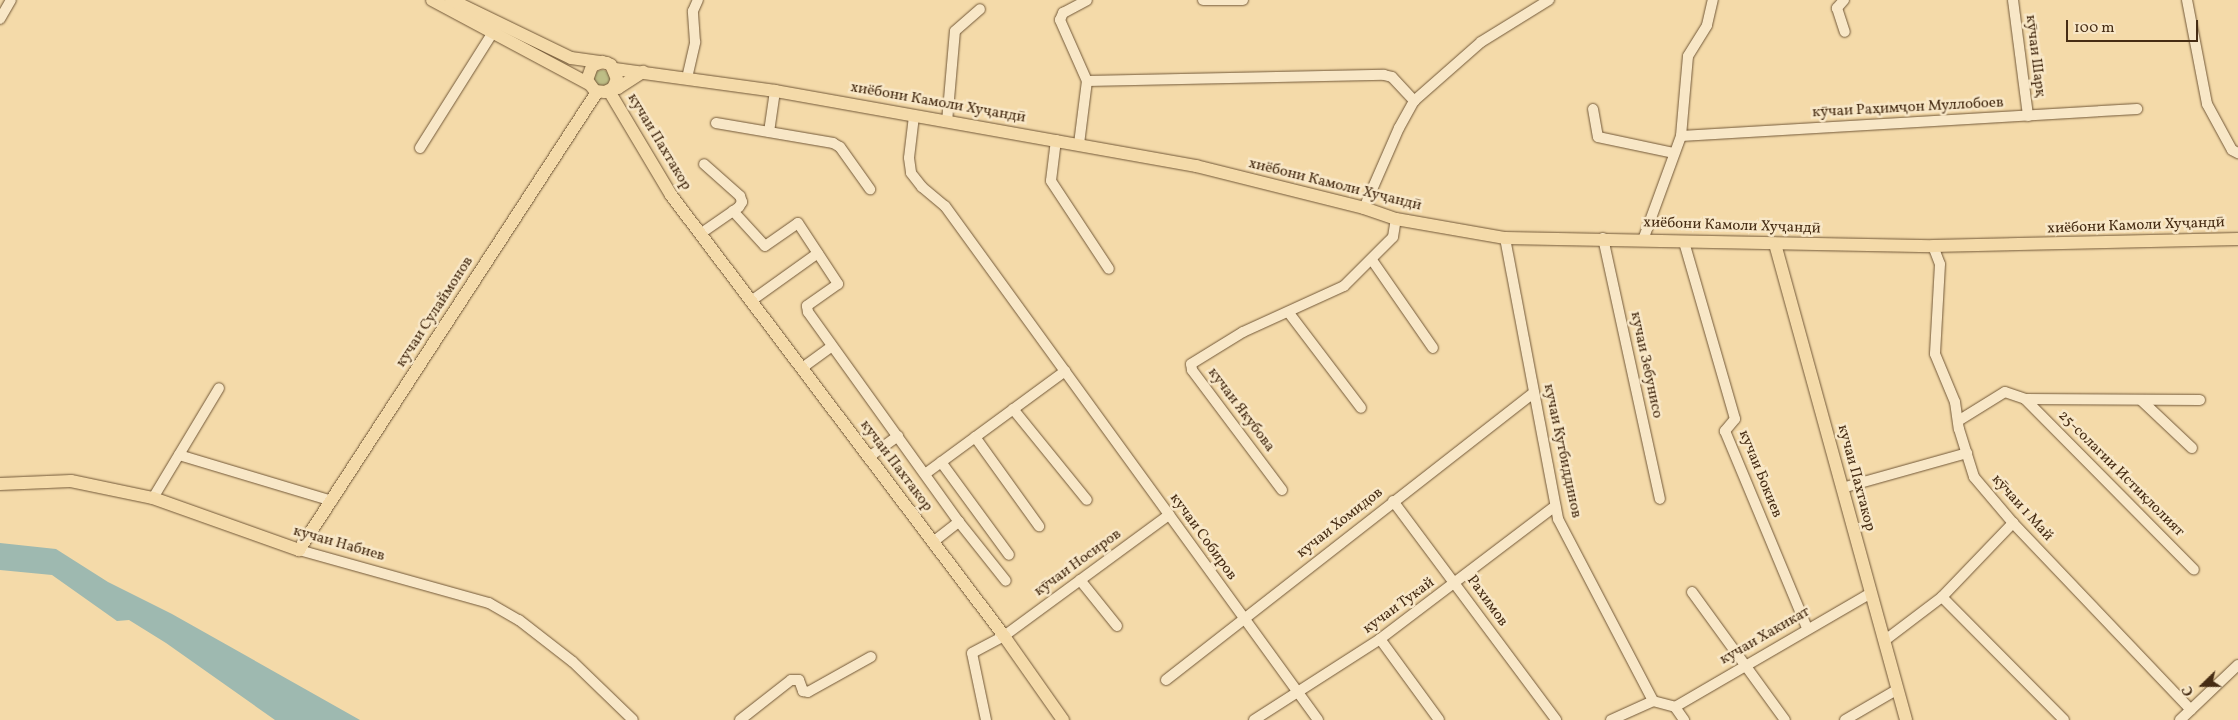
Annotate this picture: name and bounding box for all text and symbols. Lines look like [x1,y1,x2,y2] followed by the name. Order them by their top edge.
[2068,10,2200,42] scale bar
[2021,14,2049,98] street label: кӯчаи Шарқ
[2074,18,2114,39] text: 100 m
[849,79,1027,127] street label: хиёбони Камоли Хуҷандӣ
[623,90,695,194] street label: кучаи Пахтакор
[1812,94,2004,122] street label: кӯчаи Раҳимҷон Муллобоев
[1247,155,1423,215] street label: хиёбони Камоли Хуҷандӣ
[1643,214,1821,238] street label: хиёбони Камоли Хуҷандӣ
[2047,214,2225,238] street label: хиёбони Камоли Хуҷандӣ
[392,253,478,371] street label: кучаи Сулаймонов
[1626,310,1666,420] street label: кучаи Зебунисо
[1204,364,1278,456] street label: кучаи Якубова
[1539,382,1585,520] street label: кучаи Кутбиддинов
[2054,407,2188,541] street label: 25-солагии Истиқлолият
[856,417,936,515] street label: кучаи Пахтакор
[1833,423,1879,533] street label: кучаи Пахтакор
[1734,428,1786,520] street label: кучаи Бокиев
[1987,471,2057,545] street label: кӯчаи 1 Май
[1293,484,1387,562] street label: кучаи Хомидов
[1165,490,1241,584] street label: кучаи Собиров
[291,522,387,566] street label: кучаи Набиев
[1031,525,1125,601] street label: кӯчаи Носиров
[1462,572,1512,630] street label: Рахимов
[1359,574,1439,638] street label: кучаи Тукай
[1717,603,1813,669] street label: кучаи Хакикат
[2178,660,2228,710] north arrow
[2178,683,2199,699] text: С

